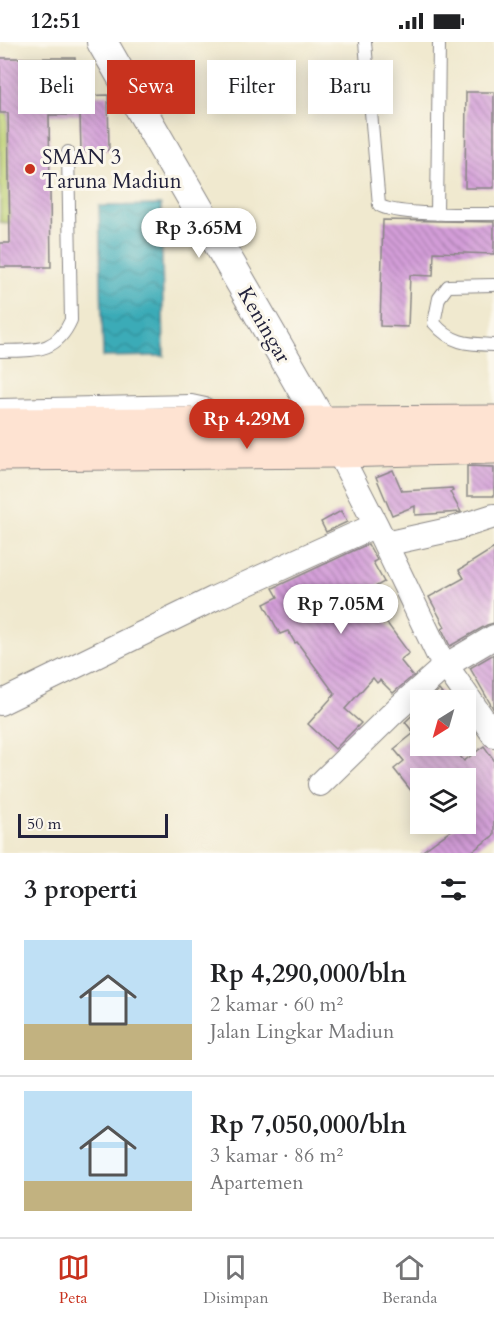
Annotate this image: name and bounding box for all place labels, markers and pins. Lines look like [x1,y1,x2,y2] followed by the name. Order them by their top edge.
[42,143,182,196] place label: SMAN 3 Taruna Madiun
[23,162,37,176] marker: SMAN 3 Taruna Madiun
[137,208,261,259] pin: Rp 3.65M
[185,399,309,450] pin: Rp 4.29M
[279,584,403,635] pin: Rp 7.05M

